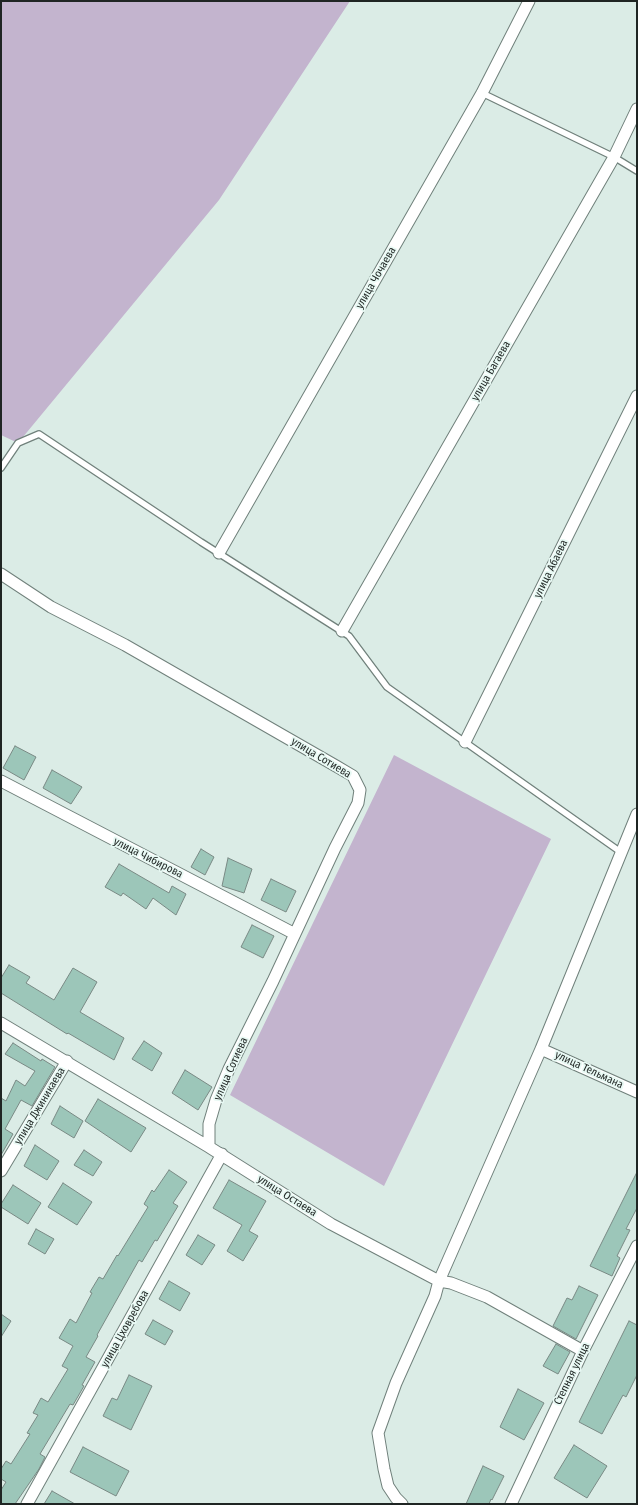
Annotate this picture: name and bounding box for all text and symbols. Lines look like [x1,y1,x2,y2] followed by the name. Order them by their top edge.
[353,245,399,311] street label: улица Чочаева
[469,339,513,403] street label: улица Багаева
[531,538,571,600] street label: улица Абаева
[289,735,353,781] street label: улица Сотиева
[111,835,185,881] street label: улица Чибирова
[211,1035,251,1103] street label: улица Сотиева
[553,1048,625,1092] street label: улица Тельмана
[12,1065,68,1147] street label: улица Джиникаева
[255,1173,319,1219] street label: улица Остаева
[98,1288,152,1370] street label: улица Цховребова
[551,1341,593,1407] street label: Степная улица

